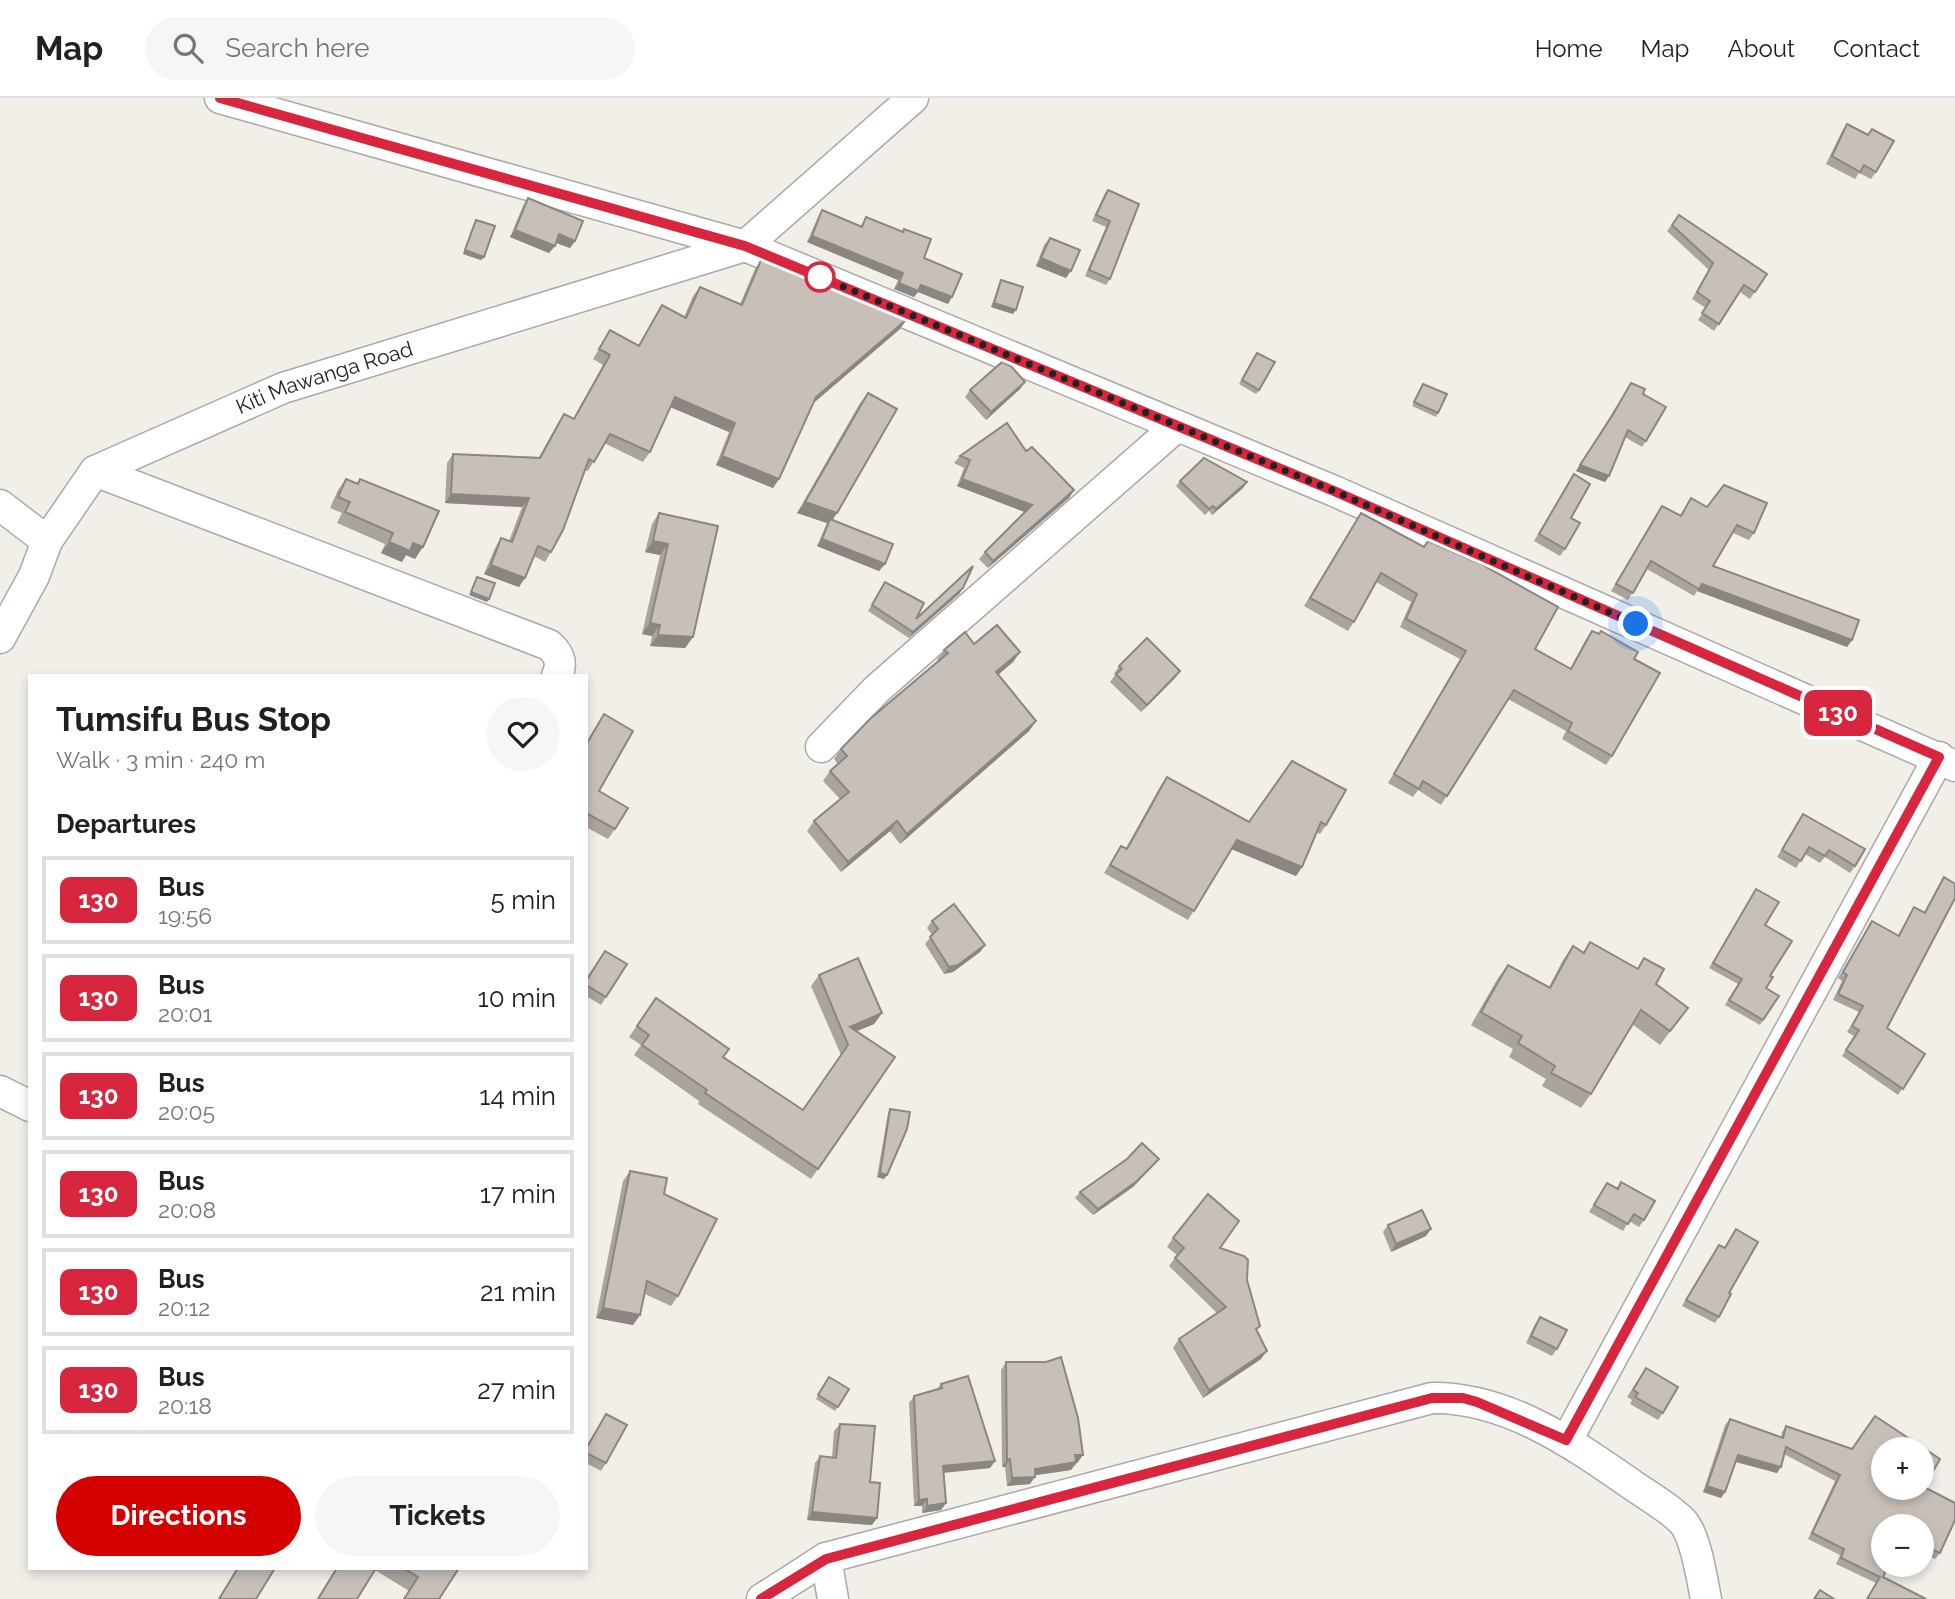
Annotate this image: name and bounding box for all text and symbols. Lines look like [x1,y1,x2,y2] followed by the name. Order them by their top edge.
[145,17,635,80] search box
[35,29,103,68] text: Map
[169,29,207,67] icon: search
[225,33,370,63] text: Search here
[1535,34,1603,63] text: Home
[1641,34,1689,63] text: Map
[1727,34,1795,63] text: About
[1833,34,1920,63] text: Contact
[805,262,835,292] unlabelled marker
[232,336,416,419] street label: Kiti Mawanga Road
[1618,606,1653,641] your location
[1798,690,1878,736] line badge: 130
[486,697,560,771] button: heart
[1818,698,1858,727] text: 130
[56,700,331,739] text: Tumsifu Bus Stop
[56,746,265,773] text: Walk · 3 min · 240 m
[56,809,196,839] text: Departures
[158,872,205,902] text: Bus
[79,885,118,914] text: 130
[490,885,556,915] text: 5 min
[158,902,212,929] text: 19:56
[158,970,205,1000] text: Bus
[79,983,118,1012] text: 130
[478,983,556,1013] text: 10 min
[158,1000,212,1027] text: 20:01
[158,1068,205,1098] text: Bus
[79,1081,118,1110] text: 130
[479,1081,556,1111] text: 14 min
[158,1098,215,1125] text: 20:05
[158,1166,205,1196] text: Bus
[79,1179,118,1208] text: 130
[480,1179,556,1209] text: 17 min
[158,1196,216,1223] text: 20:08
[158,1264,205,1294] text: Bus
[79,1277,118,1306] text: 130
[480,1277,556,1307] text: 21 min
[158,1294,210,1321] text: 20:12
[158,1362,205,1392] text: Bus
[79,1375,118,1404] text: 130
[477,1375,556,1405] text: 27 min
[158,1392,212,1419] text: 20:18
[1871,1437,1934,1577] map controls
[1871,1437,1934,1500] button: +
[56,1476,301,1556] button: Directions
[315,1476,560,1556] button: Tickets
[1871,1514,1934,1577] button: −

